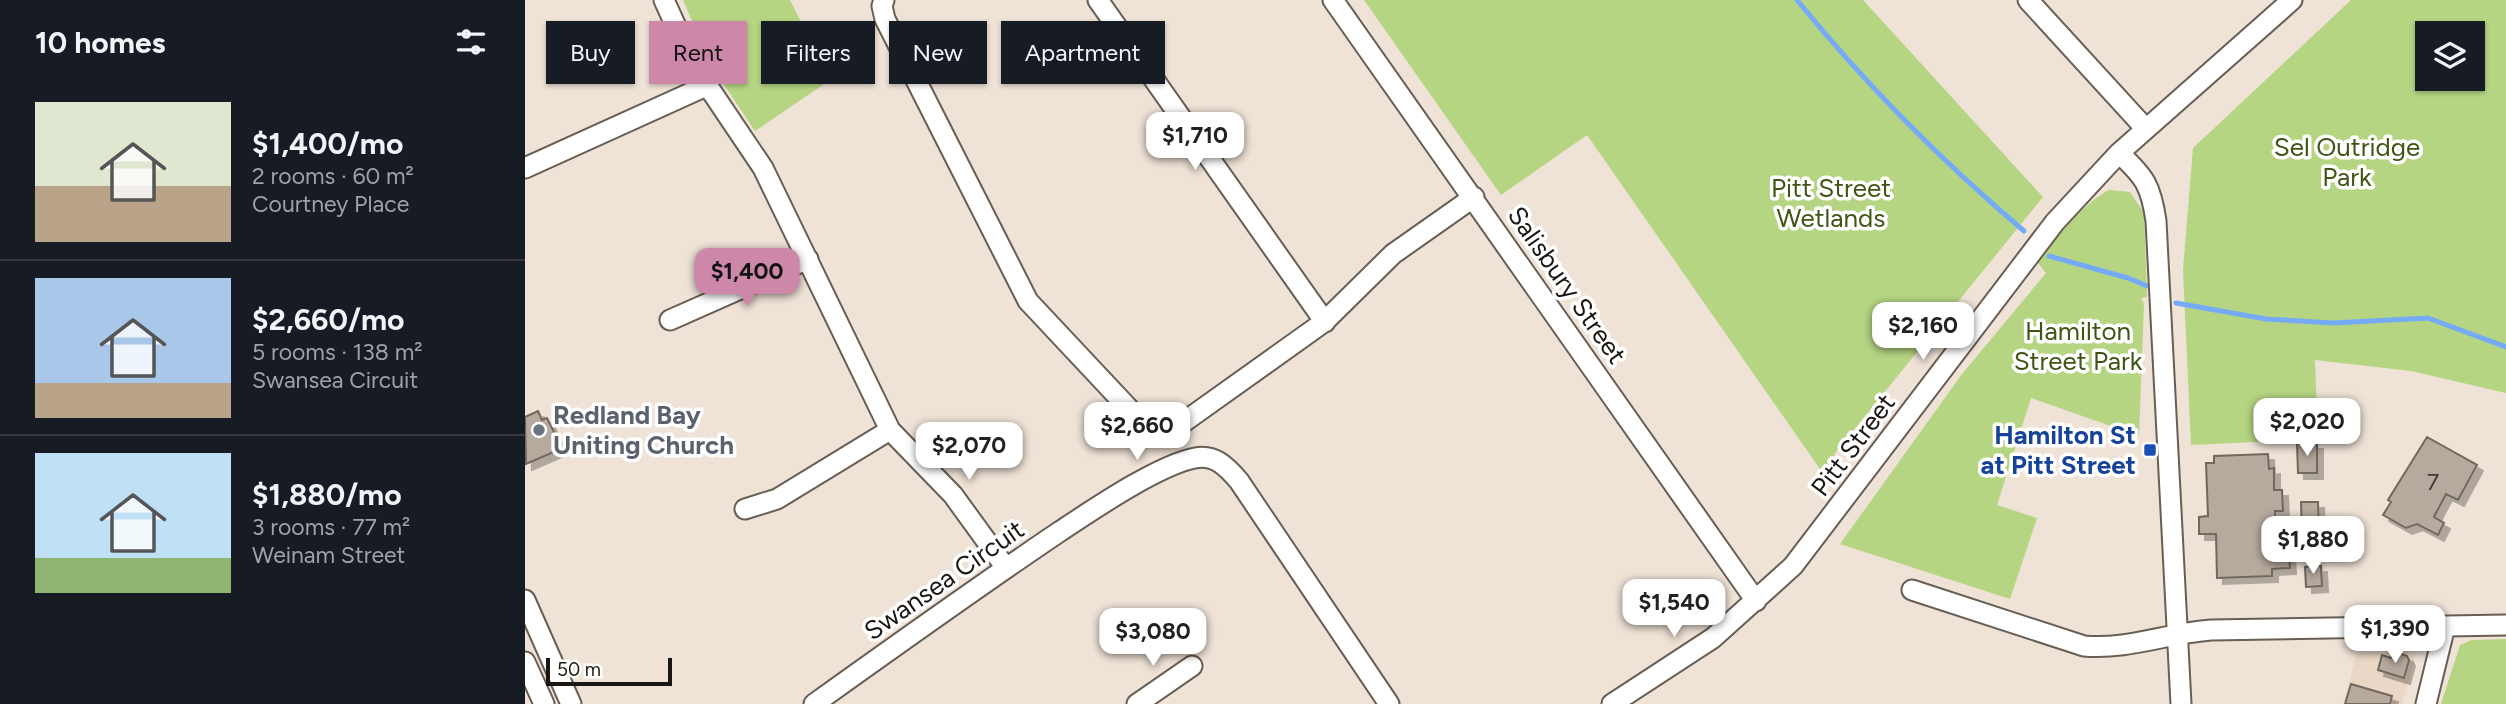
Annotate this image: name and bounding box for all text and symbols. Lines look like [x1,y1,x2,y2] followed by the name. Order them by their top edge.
[546,21,635,84] chip: Buy
[649,21,747,84] chip: Rent
[761,21,875,84] chip: Filters
[889,21,987,84] chip: New
[1001,21,1165,84] chip: Apartment
[2415,21,2485,91] map controls
[2415,21,2485,91] button: layers
[452,23,490,61] icon: filters
[35,24,166,61] text: 10 homes
[1138,113,1252,172] pin: $1,710
[1162,121,1228,149] text: $1,710
[252,125,403,162] text: $1,400/mo
[91,130,175,214] icon: home
[2274,131,2420,193] park label: Sel Outridge Park
[252,162,414,190] text: 2 rooms · 60 m²
[1771,172,1891,234] park label: Pitt Street Wetlands
[252,190,409,218] text: Courtney Place
[1501,200,1633,370] street label: Salisbury Street
[690,248,804,308] pin: $1,400
[711,257,783,285] text: $1,400
[252,301,405,338] text: $2,660/mo
[1866,302,1980,362] pin: $2,160
[91,306,175,390] icon: home
[1888,311,1958,339] text: $2,160
[2014,315,2143,377] park label: Hamilton Street Park
[252,338,423,366] text: 5 rooms · 138 m²
[252,366,418,394] text: Swansea Circuit
[1804,387,1902,503] street label: Pitt Street
[2250,398,2364,458] pin: $2,020
[553,399,734,461] place label: Redland Bay Uniting Church
[1080,402,1194,462] pin: $2,660
[2269,407,2345,435] text: $2,020
[1100,411,1174,439] text: $2,660
[1981,419,2136,481] place label: Hamilton St at Pitt Street
[531,422,547,438] marker: Redland Bay Uniting Church
[912,422,1026,482] pin: $2,070
[932,431,1006,459] text: $2,070
[2142,442,2158,458] marker: Hamilton St at Pitt Street
[2427,468,2439,496] house number: 7
[252,476,402,513] text: $1,880/mo
[91,481,175,565] icon: home
[252,513,410,541] text: 3 rooms · 77 m²
[858,513,1030,647] street label: Swansea Circuit
[2256,516,2370,576] pin: $1,880
[2277,525,2349,553] text: $1,880
[252,541,405,569] text: Weinam Street
[1617,580,1731,639] pin: $1,540
[1638,588,1710,616] text: $1,540
[2338,606,2452,665] pin: $1,390
[1096,608,1210,668] pin: $3,080
[2360,614,2430,642] text: $1,390
[1115,617,1191,645] text: $3,080
[546,655,672,687] scale bar
[557,658,601,681] text: 50 m

